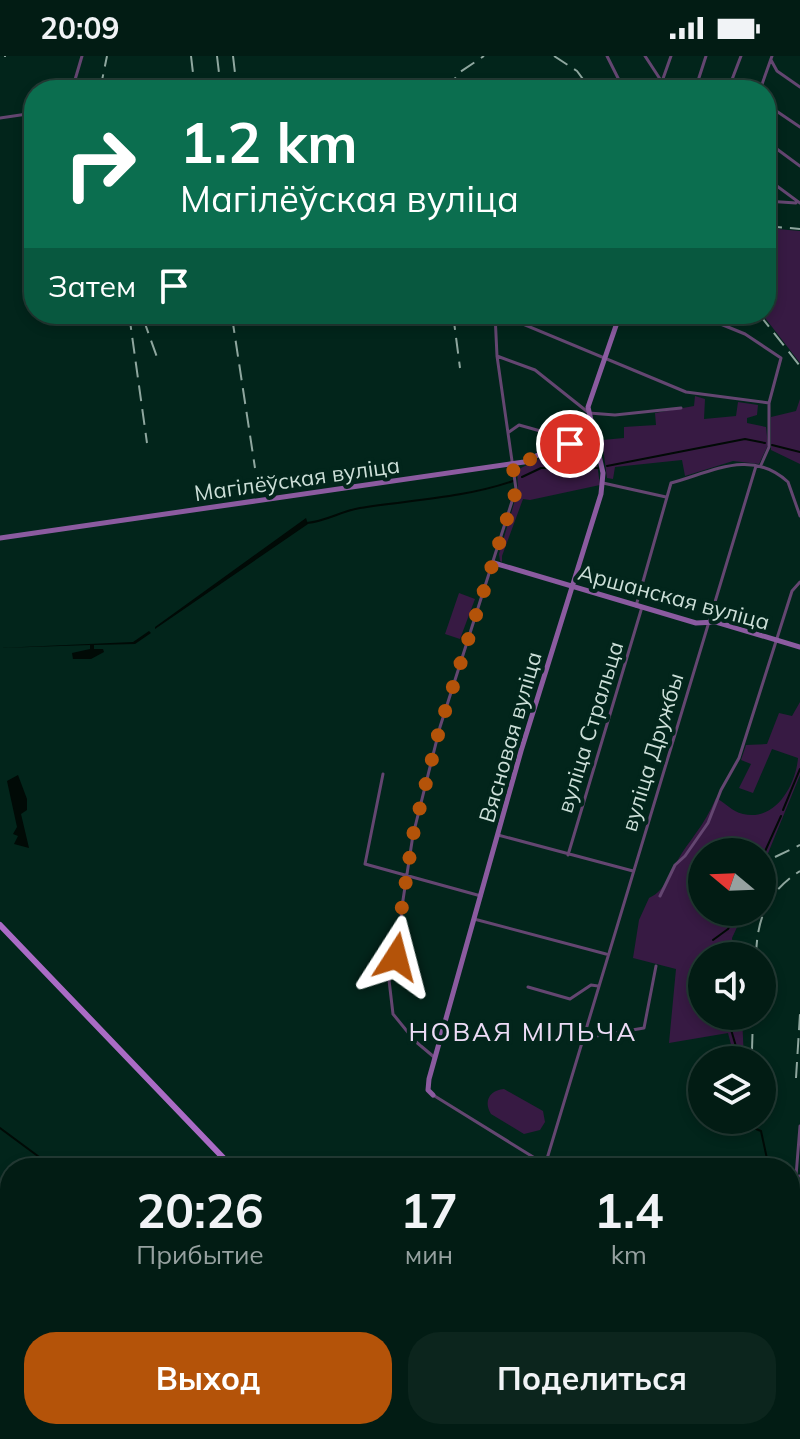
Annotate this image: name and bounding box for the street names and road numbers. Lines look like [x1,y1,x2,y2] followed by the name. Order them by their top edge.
[192,451,402,507] street label: Магілёўская вуліца
[575,558,773,636] street label: Аршанская вуліца
[551,638,629,816] street label: вуліца Стральца
[472,648,548,826] street label: Вясновая вуліца
[615,669,689,835] street label: вуліца Дружбы

